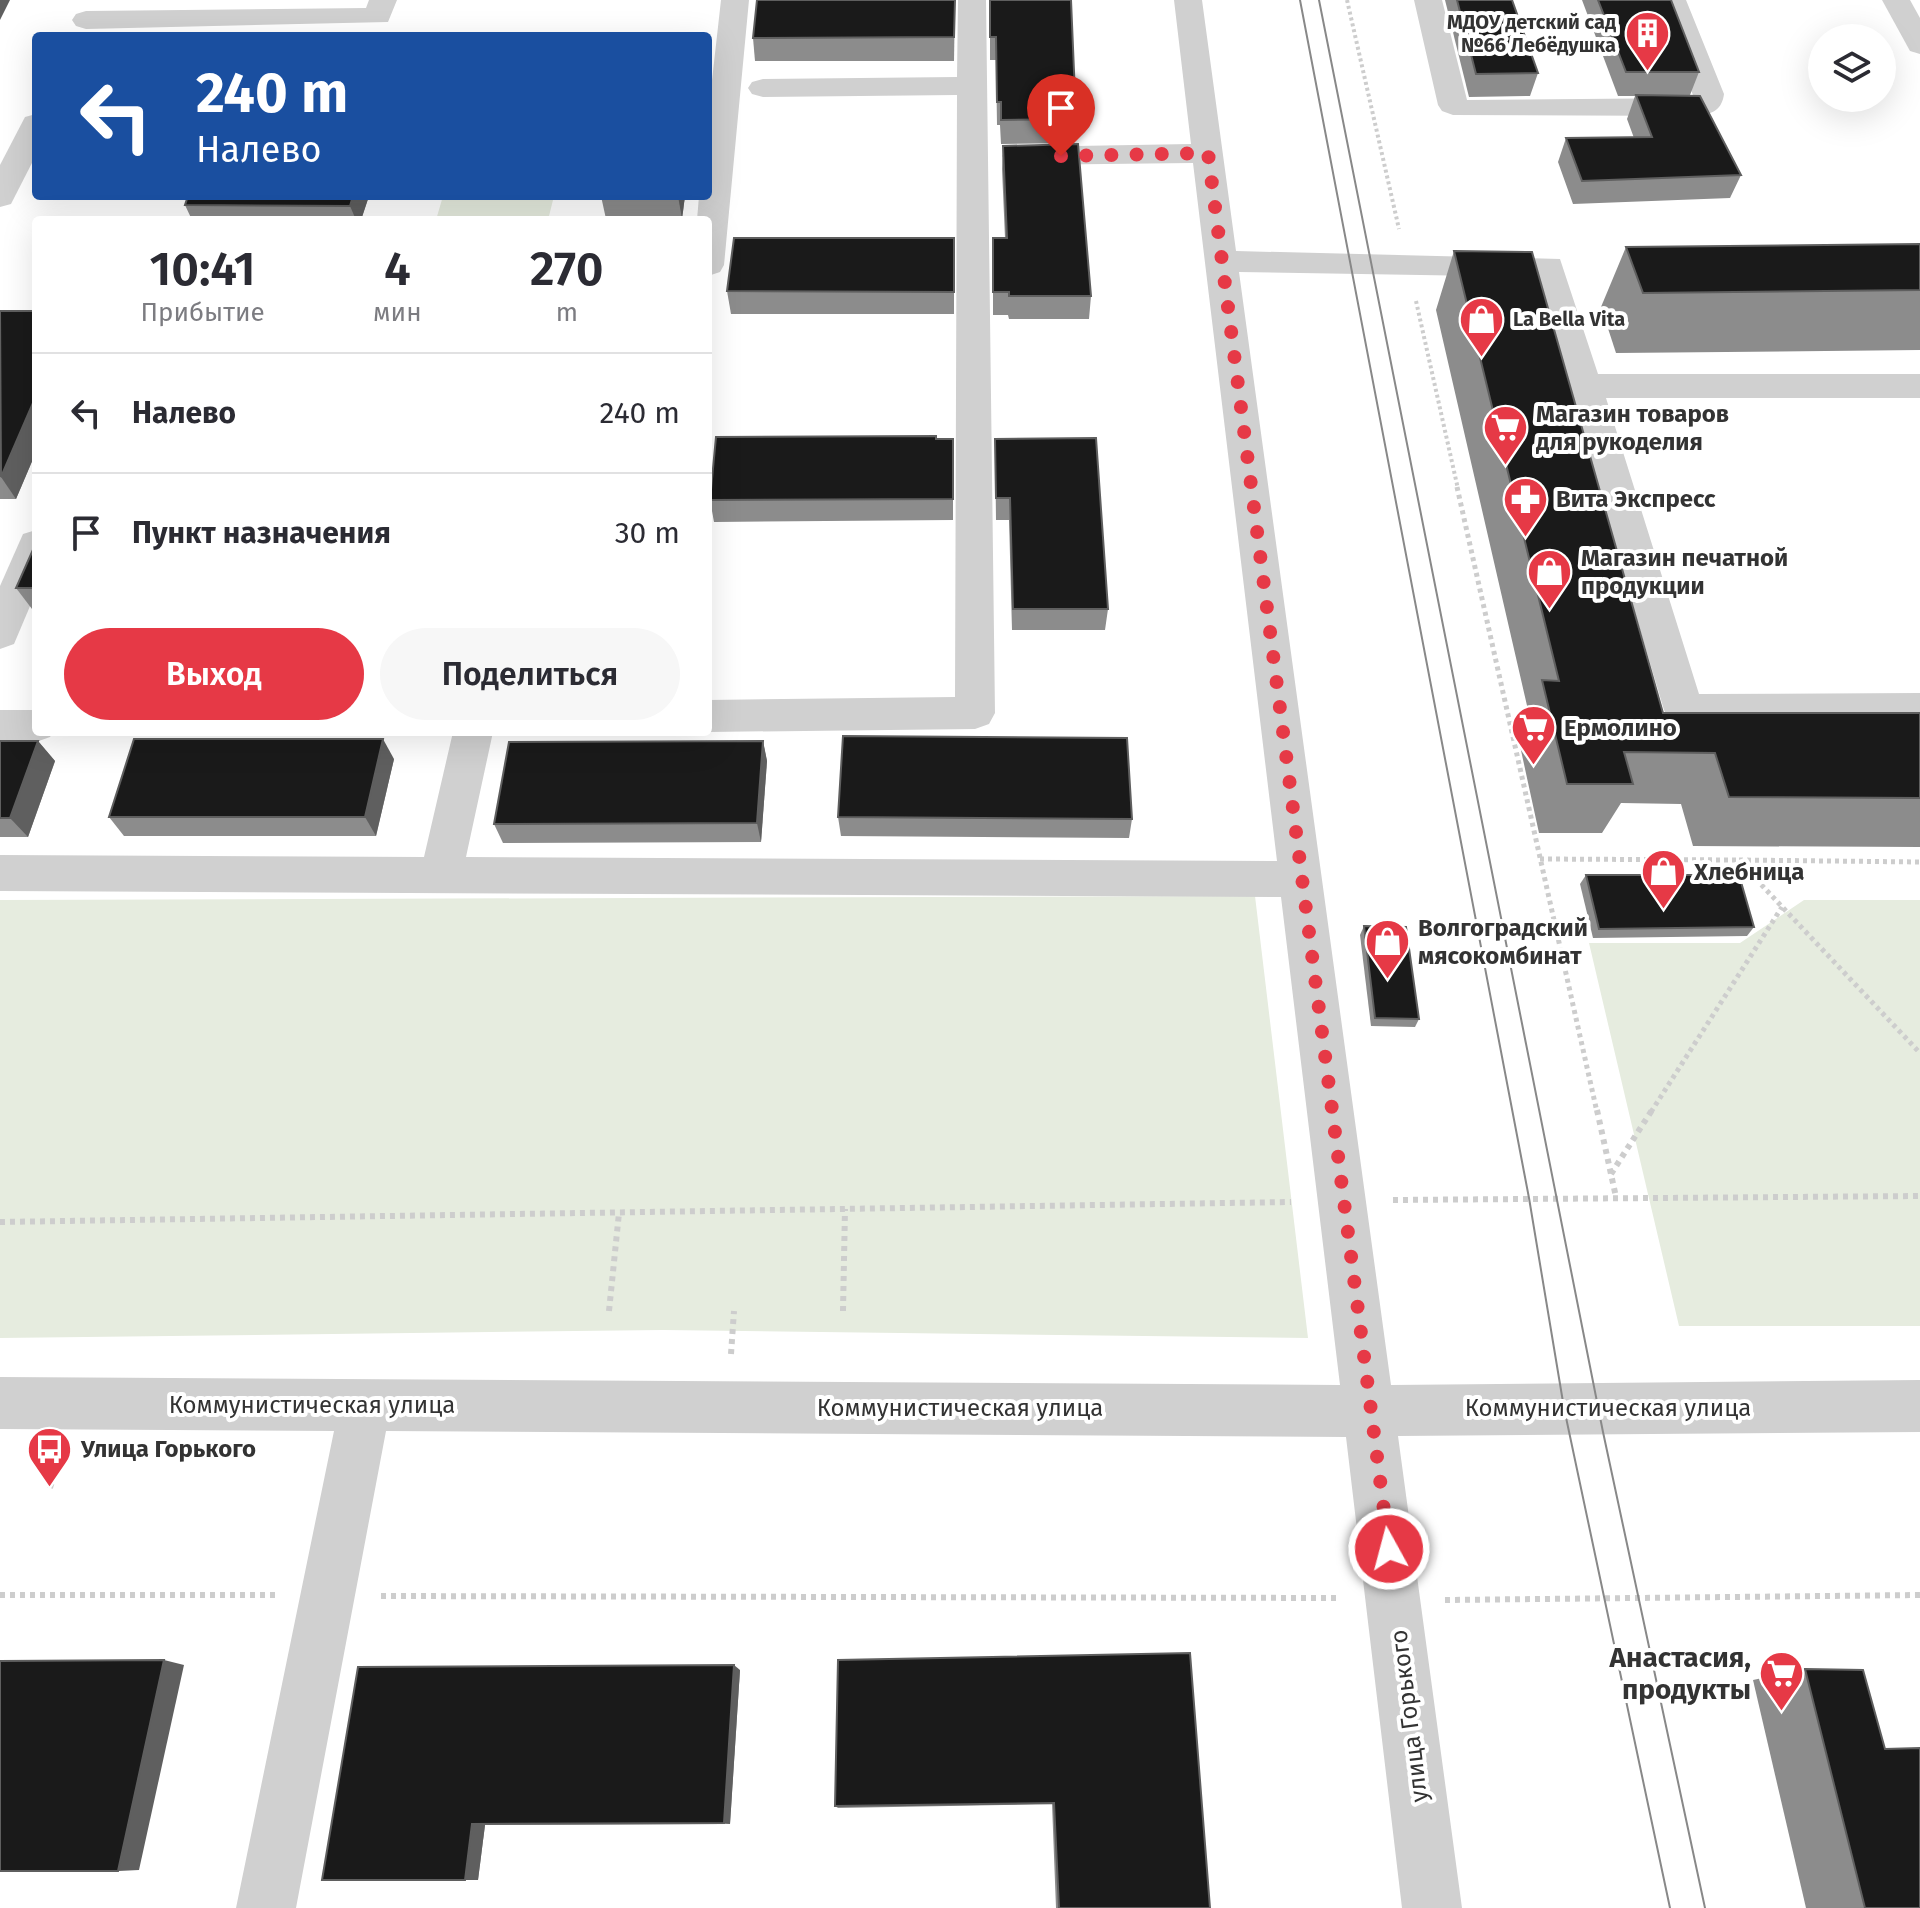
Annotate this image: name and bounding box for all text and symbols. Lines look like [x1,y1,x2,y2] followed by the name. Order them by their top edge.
[1447,10,1616,57] place label: МДОУ детский сад №66 Лебёдушка
[1623,10,1671,73] building icon: МДОУ детский сад №66 Лебёдушка
[1808,24,1896,112] map controls
[1808,24,1896,112] button: layers
[196,60,348,127] text: 240 m
[64,64,168,168] icon: left
[1027,74,1095,156] pin
[1039,86,1083,130] icon: arrive
[196,128,322,172] text: Налево
[149,240,256,298] text: 10:41
[384,240,411,298] text: 4
[530,240,604,298] text: 270
[1458,295,1506,358] shop icon: La Bella Vita
[140,297,265,328] text: Прибытие
[373,297,422,328] text: мин
[556,297,578,328] text: m
[1513,307,1625,331] place label: La Bella Vita
[64,391,108,435] icon: left
[132,395,236,431] text: Налево
[600,395,680,431] text: 240 m
[1536,400,1729,456] place label: Магазин товаров для рукоделия
[1481,404,1529,467] supermarket icon: Магазин товаров для рукоделия
[1501,475,1549,538] pharmacy icon: Вита Экспресс
[1556,485,1716,513] place label: Вита Экспресс
[64,511,108,555] icon: arrive
[132,515,391,551] text: Пункт назначения
[615,515,680,551] text: 30 m
[1581,544,1788,600] place label: Магазин печатной продукции
[1526,548,1574,611] shop icon: Магазин печатной продукции
[64,628,364,720] button: Выход
[380,628,680,720] button: Поделиться
[1509,704,1557,767] supermarket icon: Ермолино
[1564,714,1677,742] place label: Ермолино
[1639,848,1687,911] shop icon: Хлебница
[1693,858,1804,886] place label: Хлебница
[1418,914,1588,970] place label: Волгоградский мясокомбинат
[1363,918,1411,981] shop icon: Волгоградский мясокомбинат
[169,1391,455,1419] street label: Коммунистическая улица
[817,1394,1103,1422] street label: Коммунистическая улица
[1465,1394,1751,1422] street label: Коммунистическая улица
[26,1425,74,1488] bus stop icon: Улица Горького
[80,1435,256,1463] place label: Улица Горького
[1347,1507,1431,1591] position arrow
[1385,1628,1433,1804] street label: улица Горького
[1609,1641,1751,1706] place label: Анастасия, продукты
[1758,1649,1806,1712] supermarket icon: Анастасия, продукты

